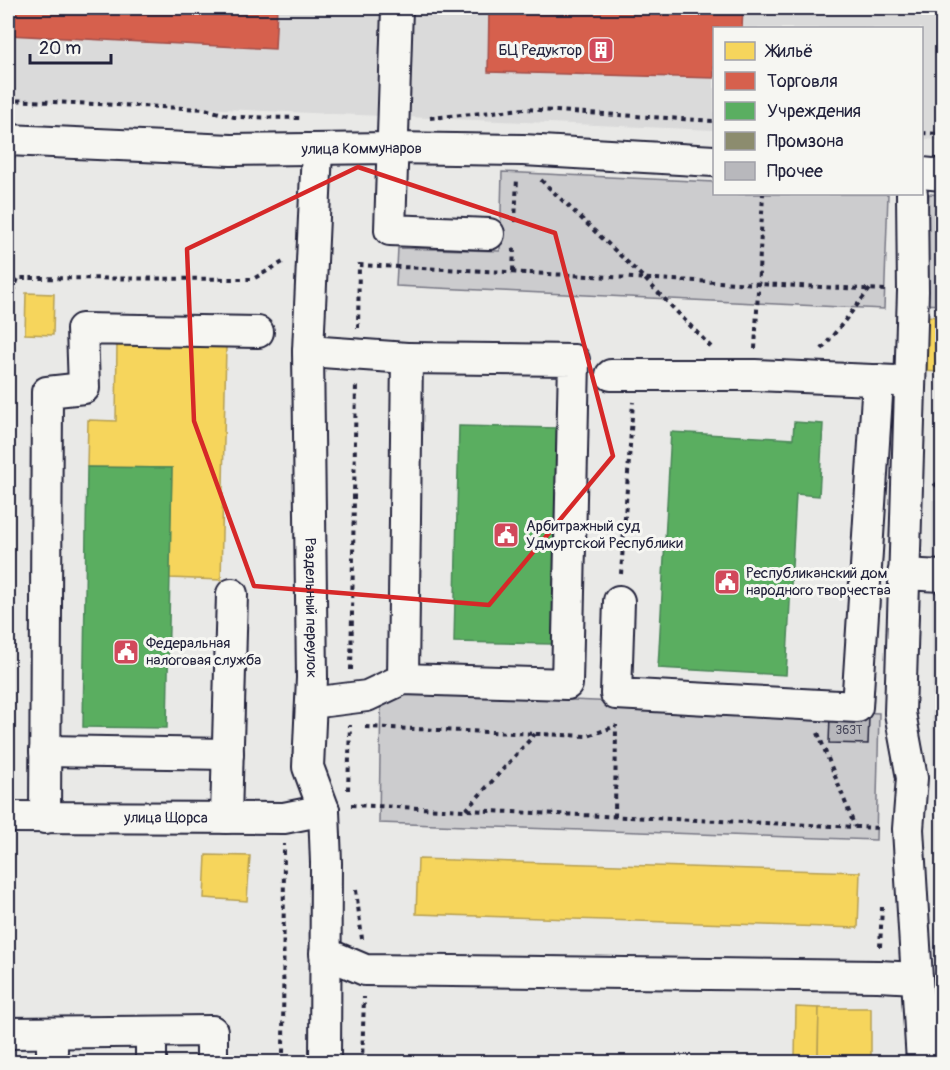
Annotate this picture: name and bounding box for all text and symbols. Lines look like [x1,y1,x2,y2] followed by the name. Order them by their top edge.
[30,27,111,65] scale bar
[713,27,923,195] legend
[586,35,616,65] building icon: БЦ Редуктор
[39,37,81,60] text: 20 m
[764,40,813,63] text: Жильё
[498,41,582,60] place label: БЦ Редуктор
[767,70,838,93] text: Торговля
[767,100,861,123] text: Учреждения
[767,130,844,153] text: Промзона
[300,138,422,159] street label: улица Коммунаров
[767,160,823,183] text: Прочее
[526,517,683,553] place label: Арбитражный суд Удмуртской Республики
[491,520,521,550] public building icon: Арбитражный суд Удмуртской Республики
[301,538,322,678] street label: Раздельный переулок
[746,564,891,600] place label: Республиканский дом народного творчества
[712,567,742,597] public building icon: Республиканский дом народного творчества
[146,634,261,670] place label: Федеральная налоговая служба
[111,637,141,667] public building icon: Федеральная налоговая служба
[835,723,863,738] house number: 363Т
[123,808,208,827] street label: улица Щорса

